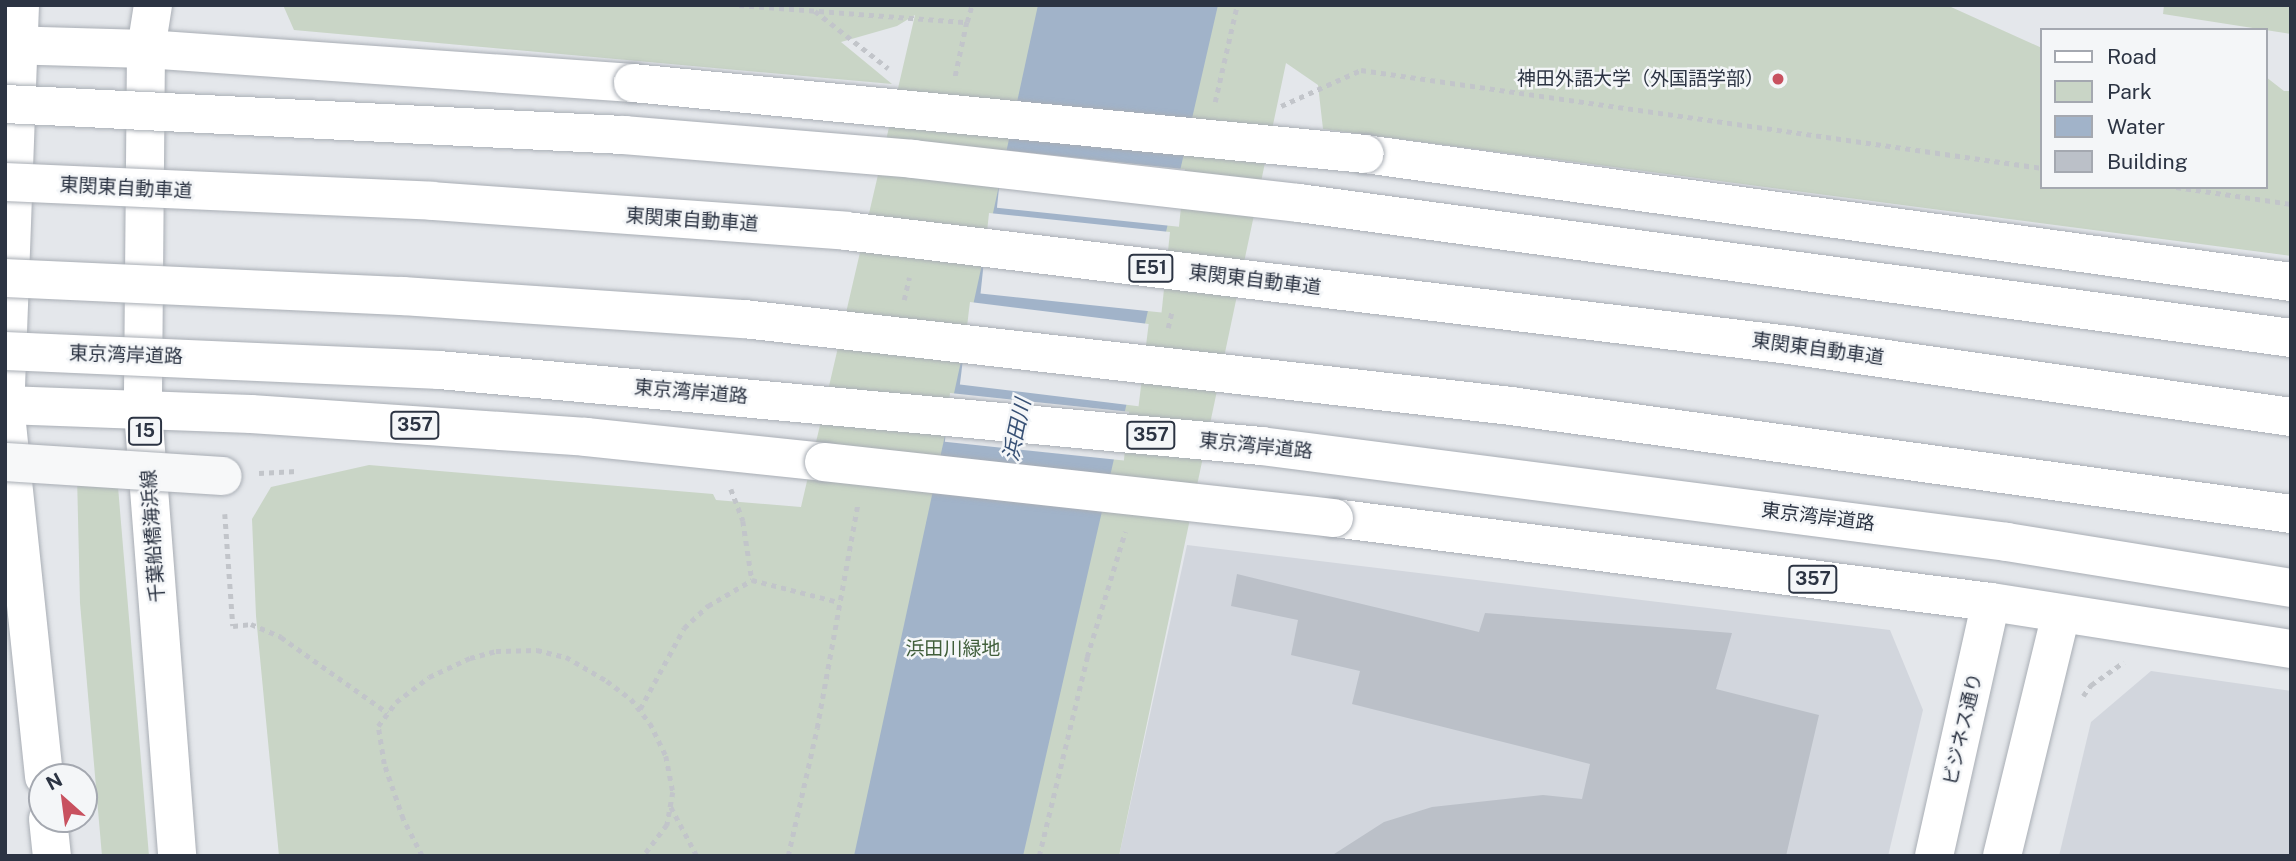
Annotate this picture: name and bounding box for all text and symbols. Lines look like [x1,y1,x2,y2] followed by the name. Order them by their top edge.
[2040,28,2268,189] legend
[2107,44,2157,69] text: Road
[1517,68,1764,90] place label: 神田外語大学（外国語学部）
[1770,71,1786,87] marker: 神田外語大学（外国語学部）
[2107,79,2152,104] text: Park
[2107,114,2165,139] text: Water
[2107,149,2188,174] text: Building
[59,173,193,203] street label: 東関東自動車道
[625,204,759,236] street label: 東関東自動車道
[1128,254,1174,282] road number: E51
[1188,261,1322,299] street label: 東関東自動車道
[1751,328,1885,370] street label: 東関東自動車道
[69,342,183,368] street label: 東京湾岸道路
[633,376,749,408] street label: 東京湾岸道路
[998,397,1036,463] water label: 浜田川
[389,410,441,440] road number: 357
[128,416,162,446] road number: 15
[1125,421,1177,450] road number: 357
[1198,429,1314,463] street label: 東京湾岸道路
[137,469,169,603] street label: 千葉船橋海浜線
[1760,499,1876,535] street label: 東京湾岸道路
[1787,564,1839,594] road number: 357
[906,638,1000,660] park label: 浜田川緑地
[1939,671,1987,787] street label: ビジネス通り
[28,763,98,833] north arrow
[42,768,66,794] text: N

